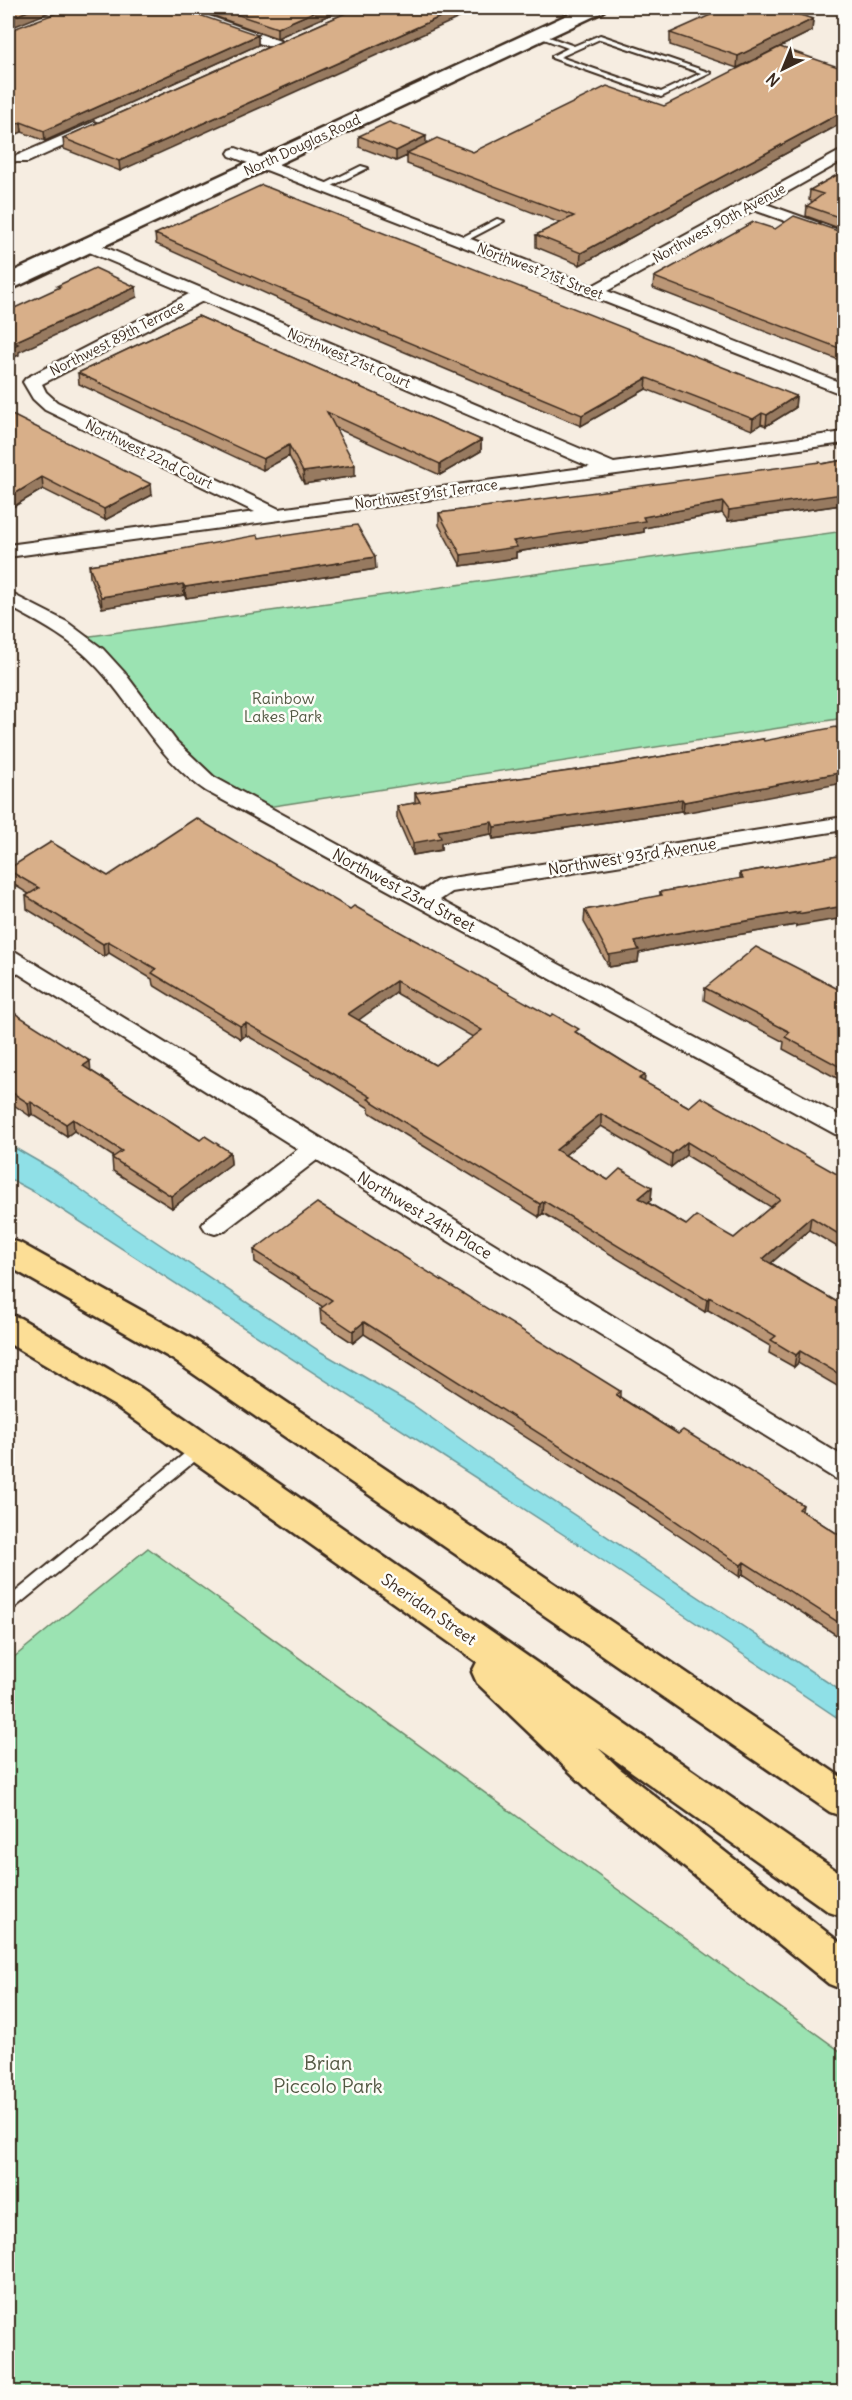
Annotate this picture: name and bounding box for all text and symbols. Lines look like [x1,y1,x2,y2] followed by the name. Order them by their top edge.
[753,39,813,99] north arrow
[762,69,784,91] text: N
[241,110,363,180] street label: North Douglas Road
[649,179,789,267] street label: Northwest 90th Avenue
[474,239,606,303] street label: Northwest 21st Street
[47,296,187,380] street label: Northwest 89th Terrace
[285,324,414,392] street label: Northwest 21st Court
[82,415,216,493] street label: Northwest 22nd Court
[353,475,499,513] street label: Northwest 91st Terrace
[244,688,322,726] park label: Rainbow Lakes Park
[546,833,718,879] street label: Northwest 93rd Avenue
[329,844,479,936] street label: Northwest 23rd Street
[354,1167,496,1263] street label: Northwest 24th Place
[378,1569,481,1649] street label: Sheridan Street
[273,2050,383,2098] park label: Brian Piccolo Park

